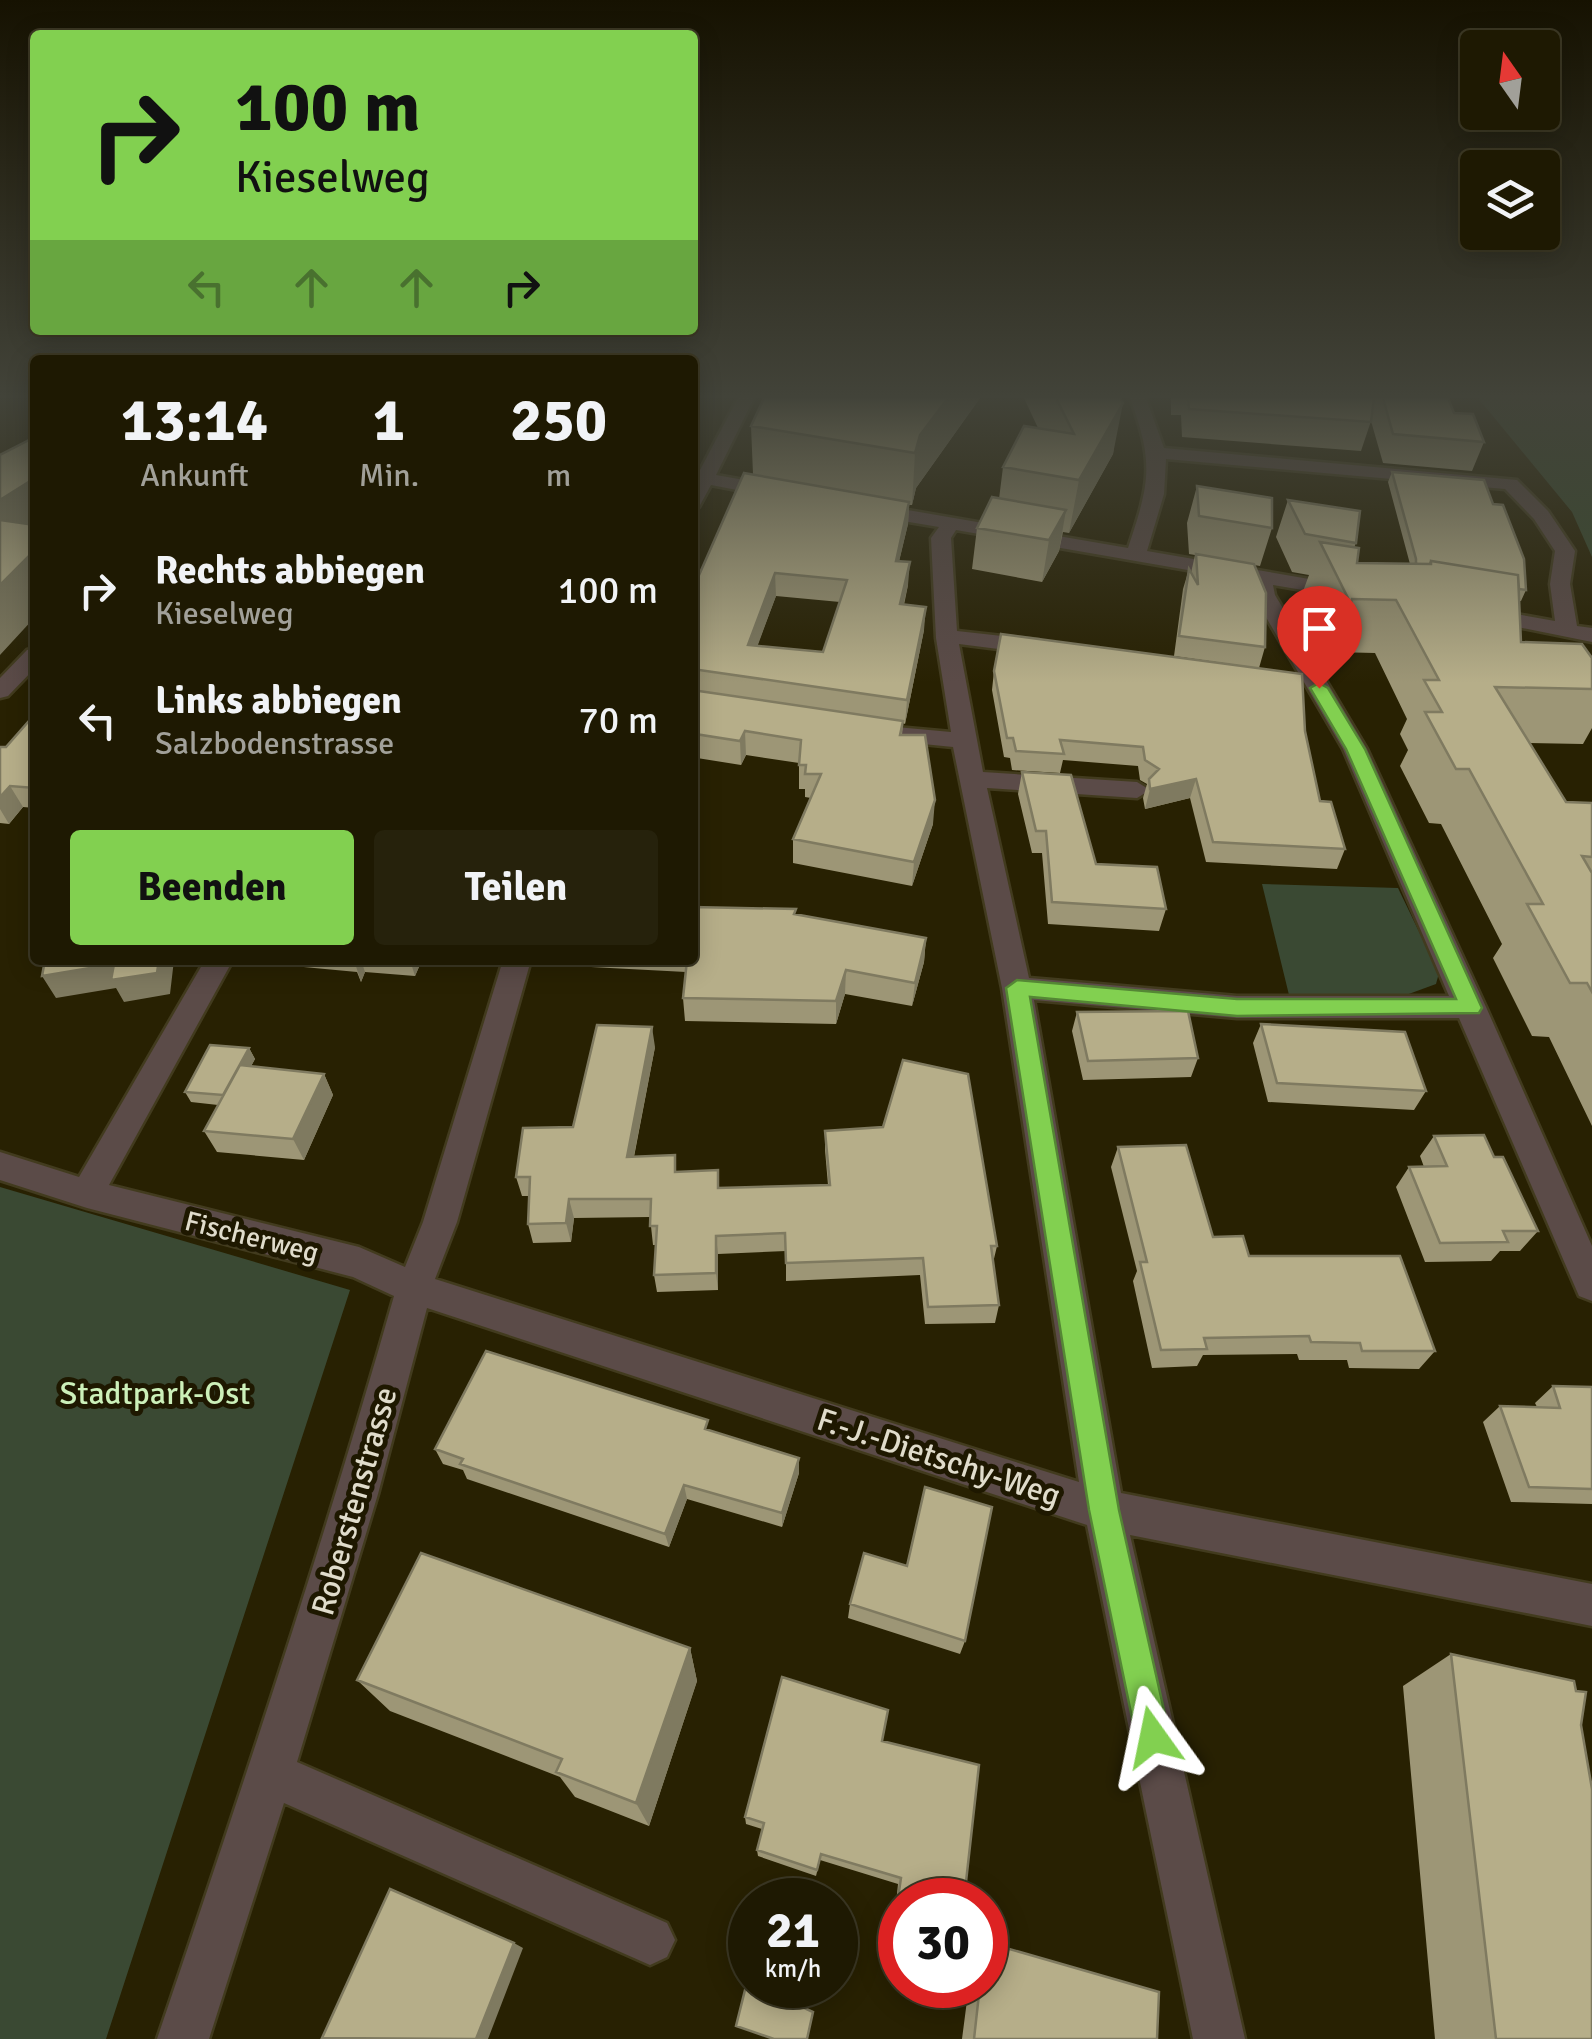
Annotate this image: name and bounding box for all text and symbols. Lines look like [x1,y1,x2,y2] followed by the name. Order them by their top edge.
[1460,30,1560,130] north arrow
[1460,30,1560,250] map controls
[235,64,420,150] text: 100 m
[70,70,200,200] icon: right
[235,150,430,205] text: Kieselweg
[1460,150,1560,250] button: layers
[179,260,234,315] icon: left
[284,260,339,315] icon: ahead
[389,260,444,315] icon: ahead
[494,260,549,315] icon: right
[121,384,268,458] text: 13:14
[373,384,405,458] text: 1
[510,384,607,458] text: 250
[140,456,249,495] text: Ankunft
[359,456,419,495] text: Min.
[546,456,571,495] text: m
[155,547,425,594] text: Rechts abbiegen
[70,563,125,618] icon: right
[558,567,658,614] text: 100 m
[1277,586,1362,689] pin
[155,594,294,633] text: Kieselweg
[1292,601,1347,656] icon: arrive
[155,677,402,724] text: Links abbiegen
[70,693,125,748] icon: left
[578,697,658,744] text: 70 m
[155,724,394,763] text: Salzbodenstrasse
[70,830,354,945] button: Beenden
[374,830,658,945] button: Teilen
[181,1204,322,1270] street label: Fischerweg
[60,1374,250,1413] park label: Stadtpark-Ost
[303,1383,406,1620] street label: Roberstenstrasse
[812,1400,1065,1515] street label: F.-J.-Dietschy-Weg
[1101,1685,1205,1789] position arrow
[878,1878,1008,2008] speed limit sign: 30
[766,1900,820,1962] text: 21
[765,1953,821,1984] text: km/h

